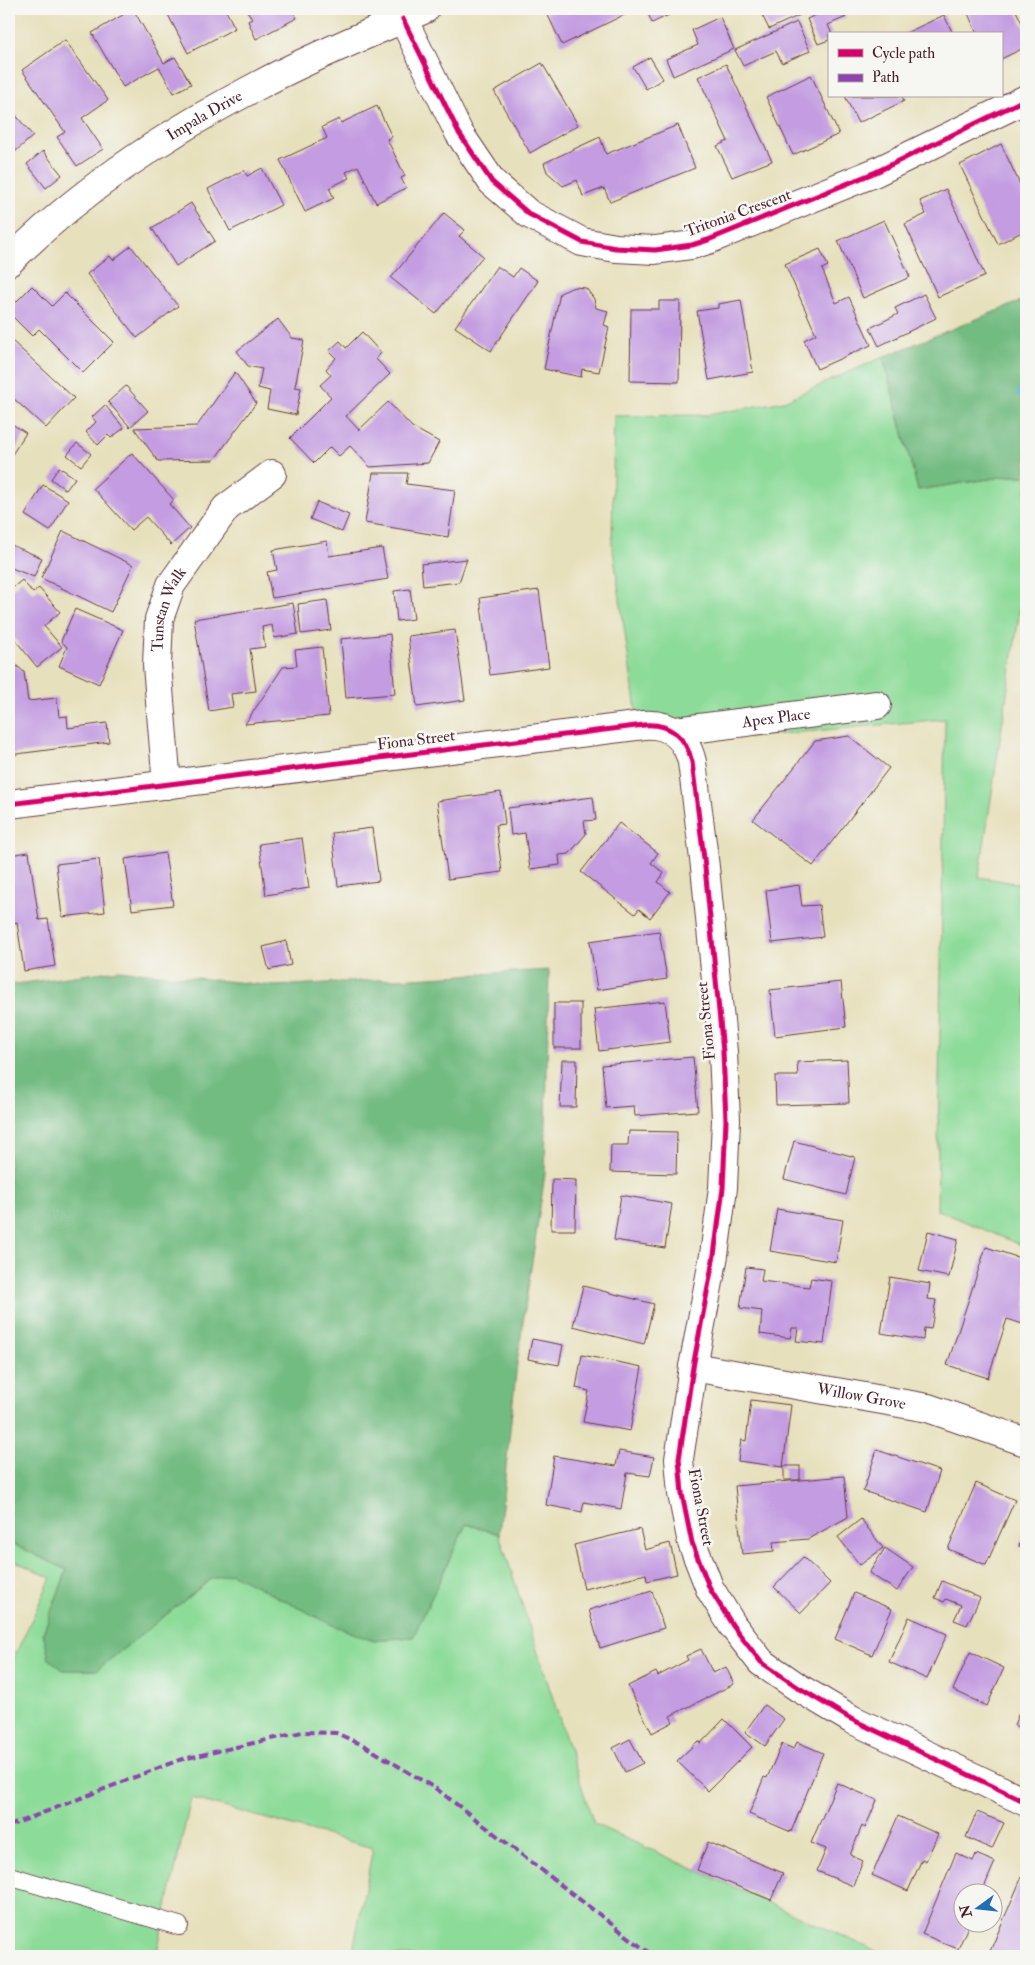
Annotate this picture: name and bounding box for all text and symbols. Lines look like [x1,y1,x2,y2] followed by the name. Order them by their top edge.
[828,32,1002,98] legend
[872,44,935,64] text: Cycle path
[872,68,899,87] text: Path
[163,86,246,145] street label: Impala Drive
[682,185,794,241] street label: Tritonia Crescent
[148,563,191,652] street label: Tunstan Walk
[740,704,812,732] street label: Apex Place
[376,725,456,755] street label: Fiona Street
[692,981,720,1061] street label: Fiona Street
[814,1379,908,1414] street label: Willow Grove
[684,1467,718,1547] street label: Fiona Street
[952,1882,1002,1932] north arrow
[956,1903,976,1920] text: N

